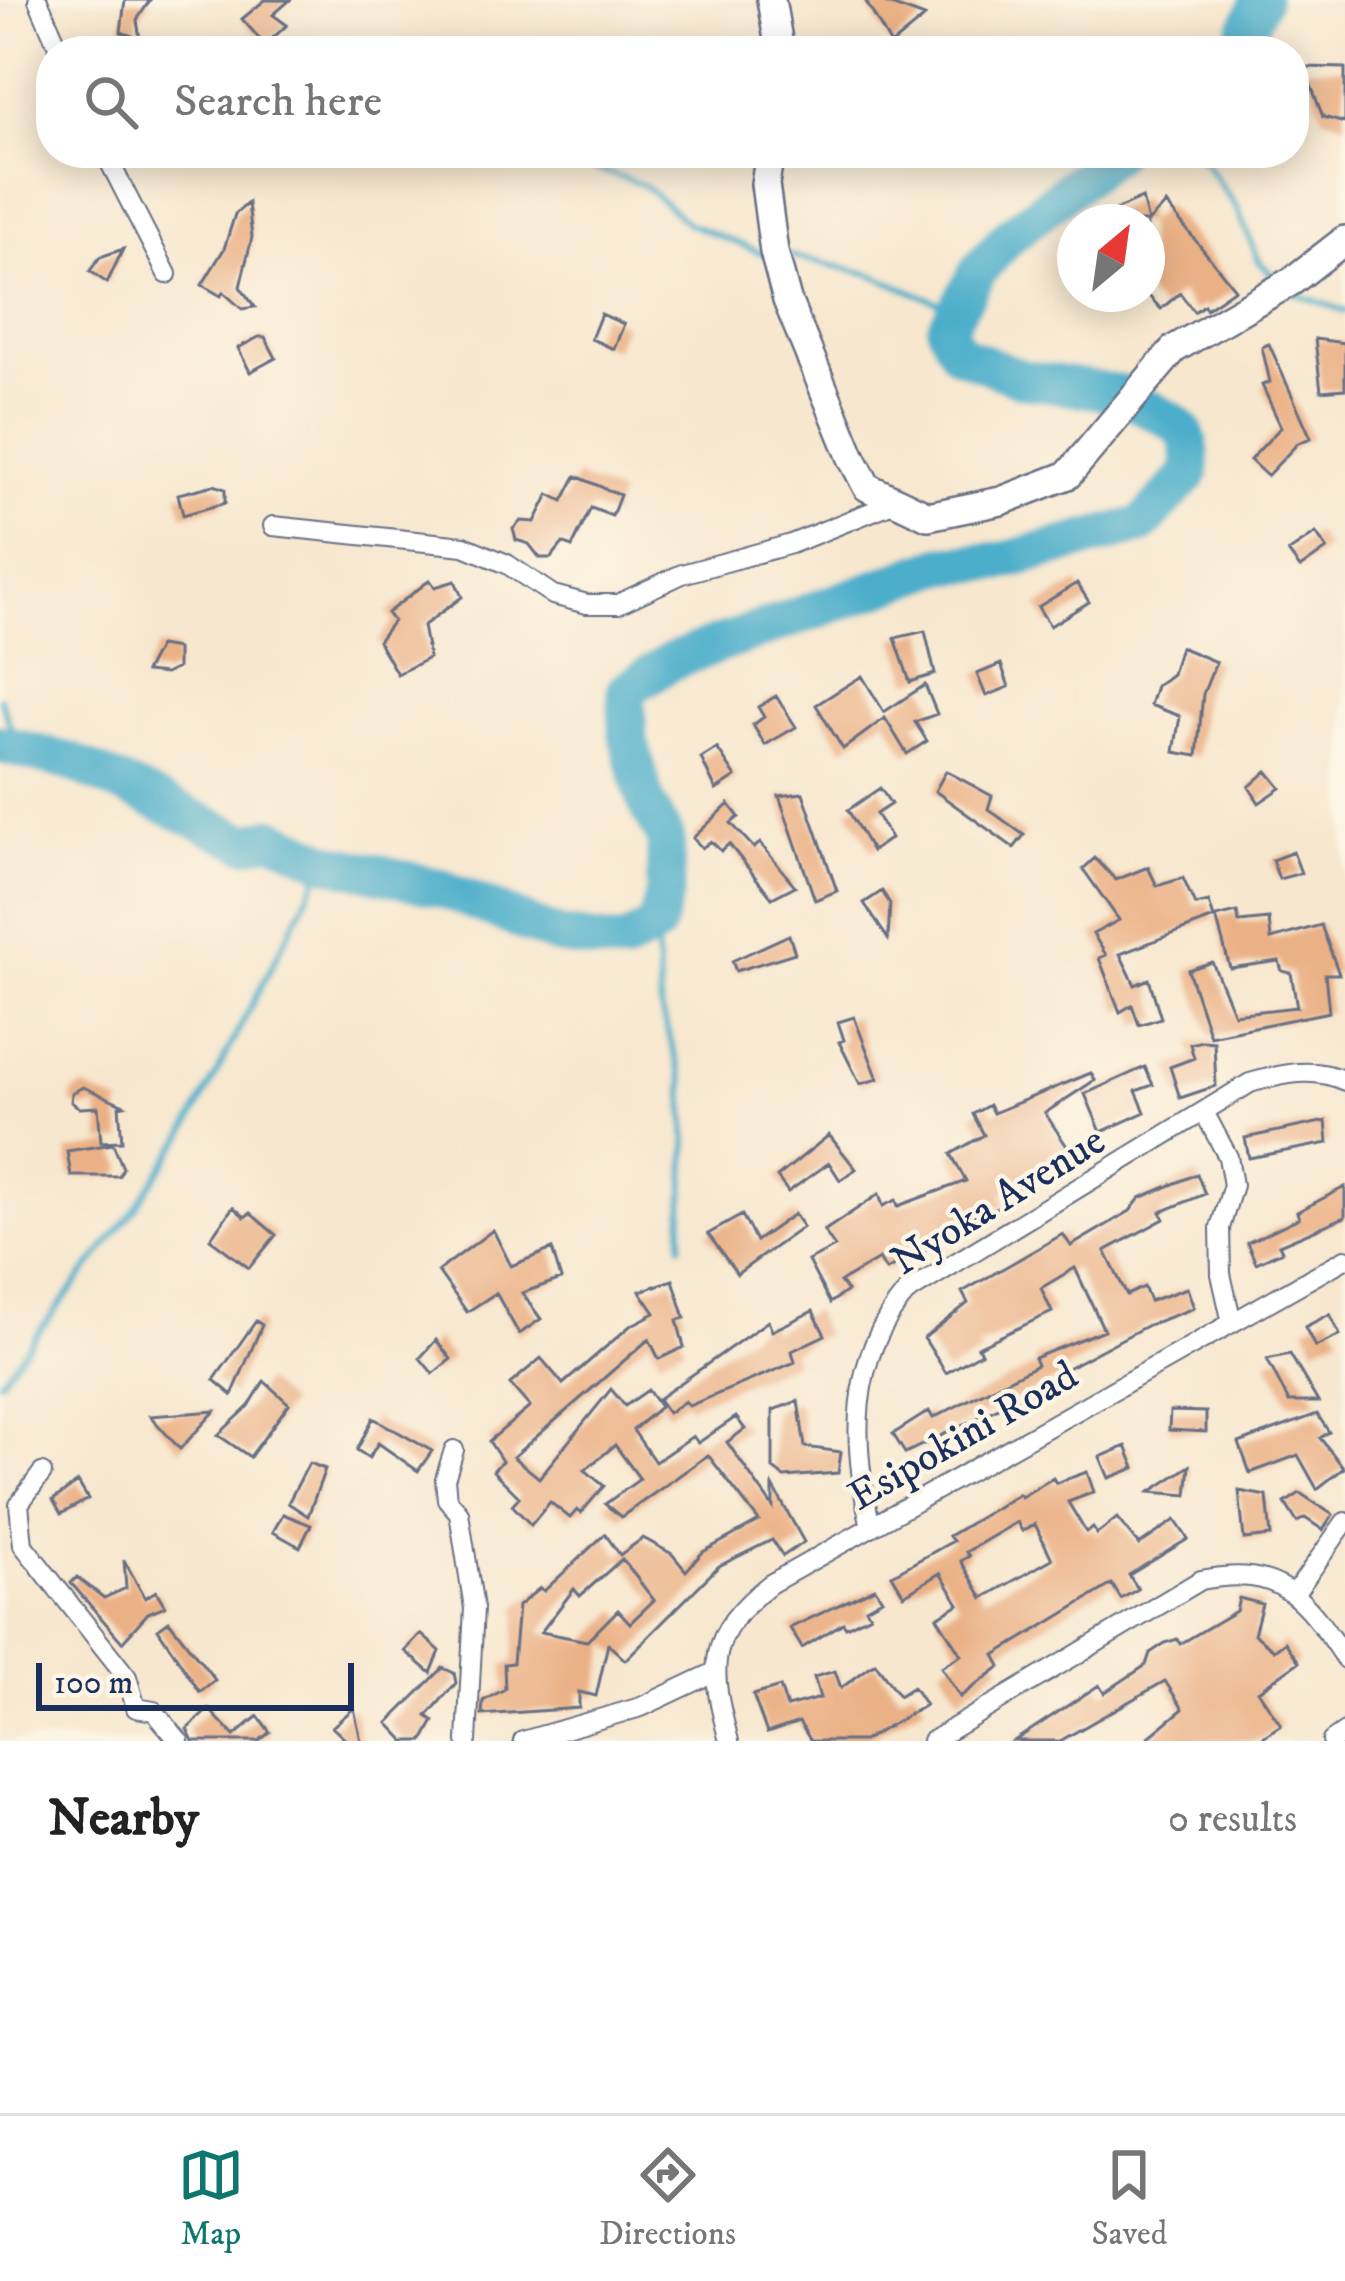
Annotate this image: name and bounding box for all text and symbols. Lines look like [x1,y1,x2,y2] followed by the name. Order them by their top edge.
[36,36,1309,168] search box
[78,69,144,135] icon: search
[174,74,382,130] text: Search here
[1057,204,1165,312] north arrow
[882,1115,1115,1288] street label: Nyoka Avenue
[839,1350,1088,1523] street label: Esipokini Road
[36,1657,354,1710] scale bar
[54,1663,133,1704] text: 100 m
[48,1787,199,1851] text: Nearby
[1168,1795,1297,1844] text: 0 results
[178,2142,244,2255] tab: Map
[599,2142,736,2255] tab: Directions
[1091,2142,1167,2255] tab: Saved

